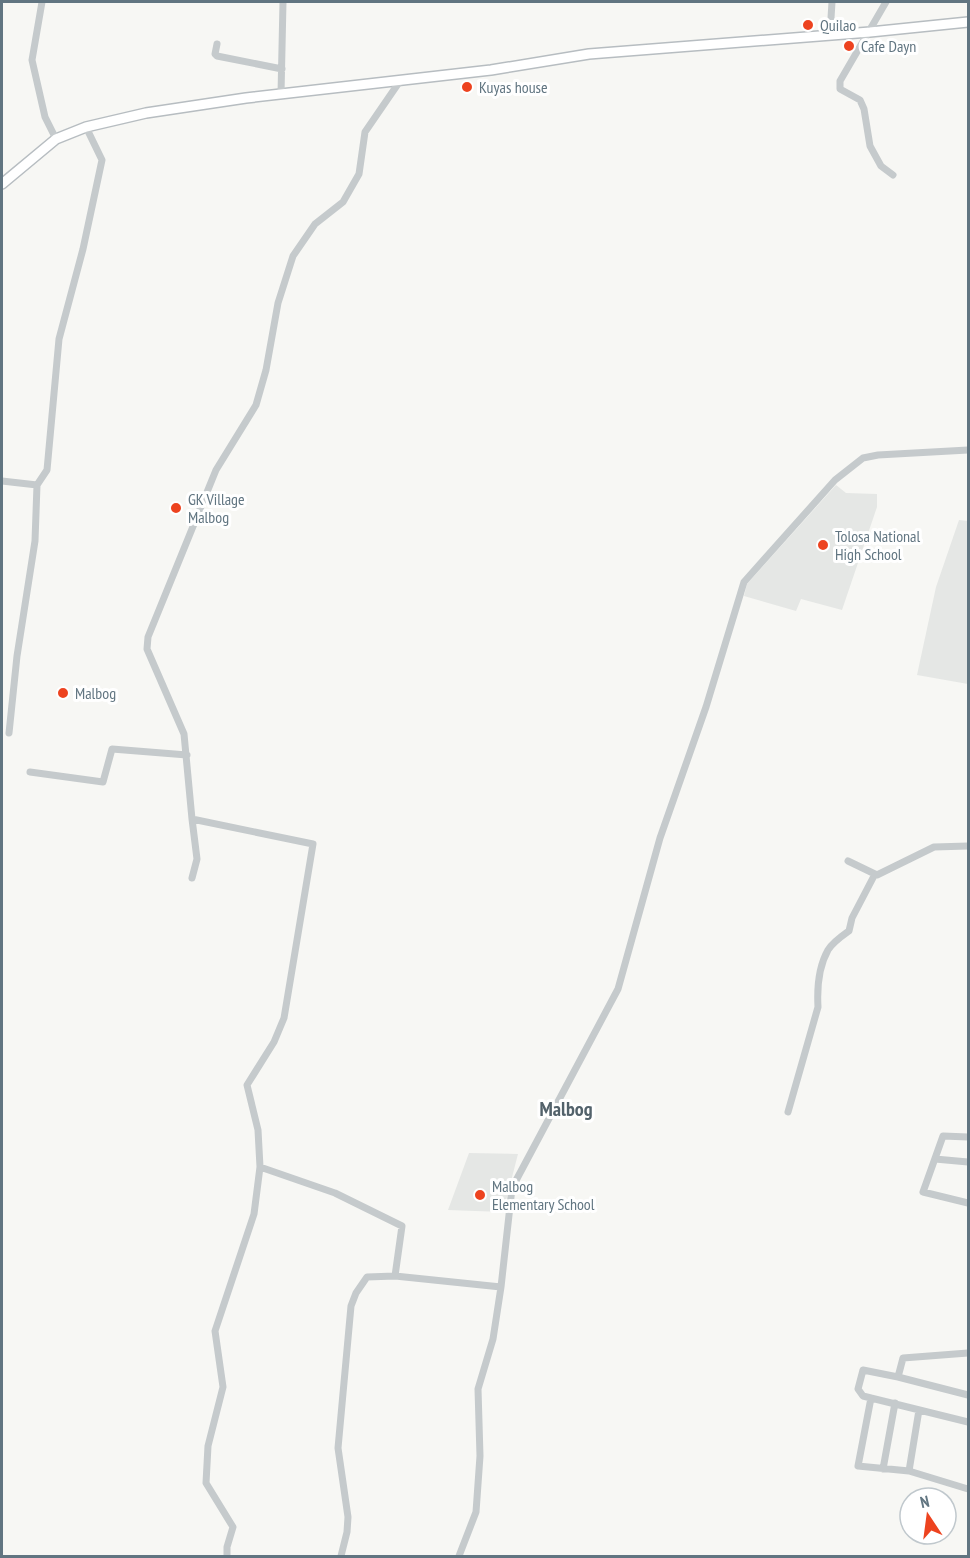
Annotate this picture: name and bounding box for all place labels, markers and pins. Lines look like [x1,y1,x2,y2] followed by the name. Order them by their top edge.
[820,15,856,35] place label: Quilao
[801,18,815,32] marker: Quilao
[861,36,916,56] place label: Cafe Dayn
[842,39,856,53] marker: Cafe Dayn
[479,77,548,97] place label: Kuyas house
[460,80,474,94] marker: Kuyas house
[188,489,245,527] place label: GK Village Malbog
[169,501,183,515] marker: GK Village Malbog
[835,526,920,564] place label: Tolosa National High School
[816,538,830,552] marker: Tolosa National High School
[75,683,116,703] place label: Malbog
[56,686,70,700] marker: Malbog
[492,1176,595,1214] place label: Malbog Elementary School
[473,1188,487,1202] marker: Malbog Elementary School

